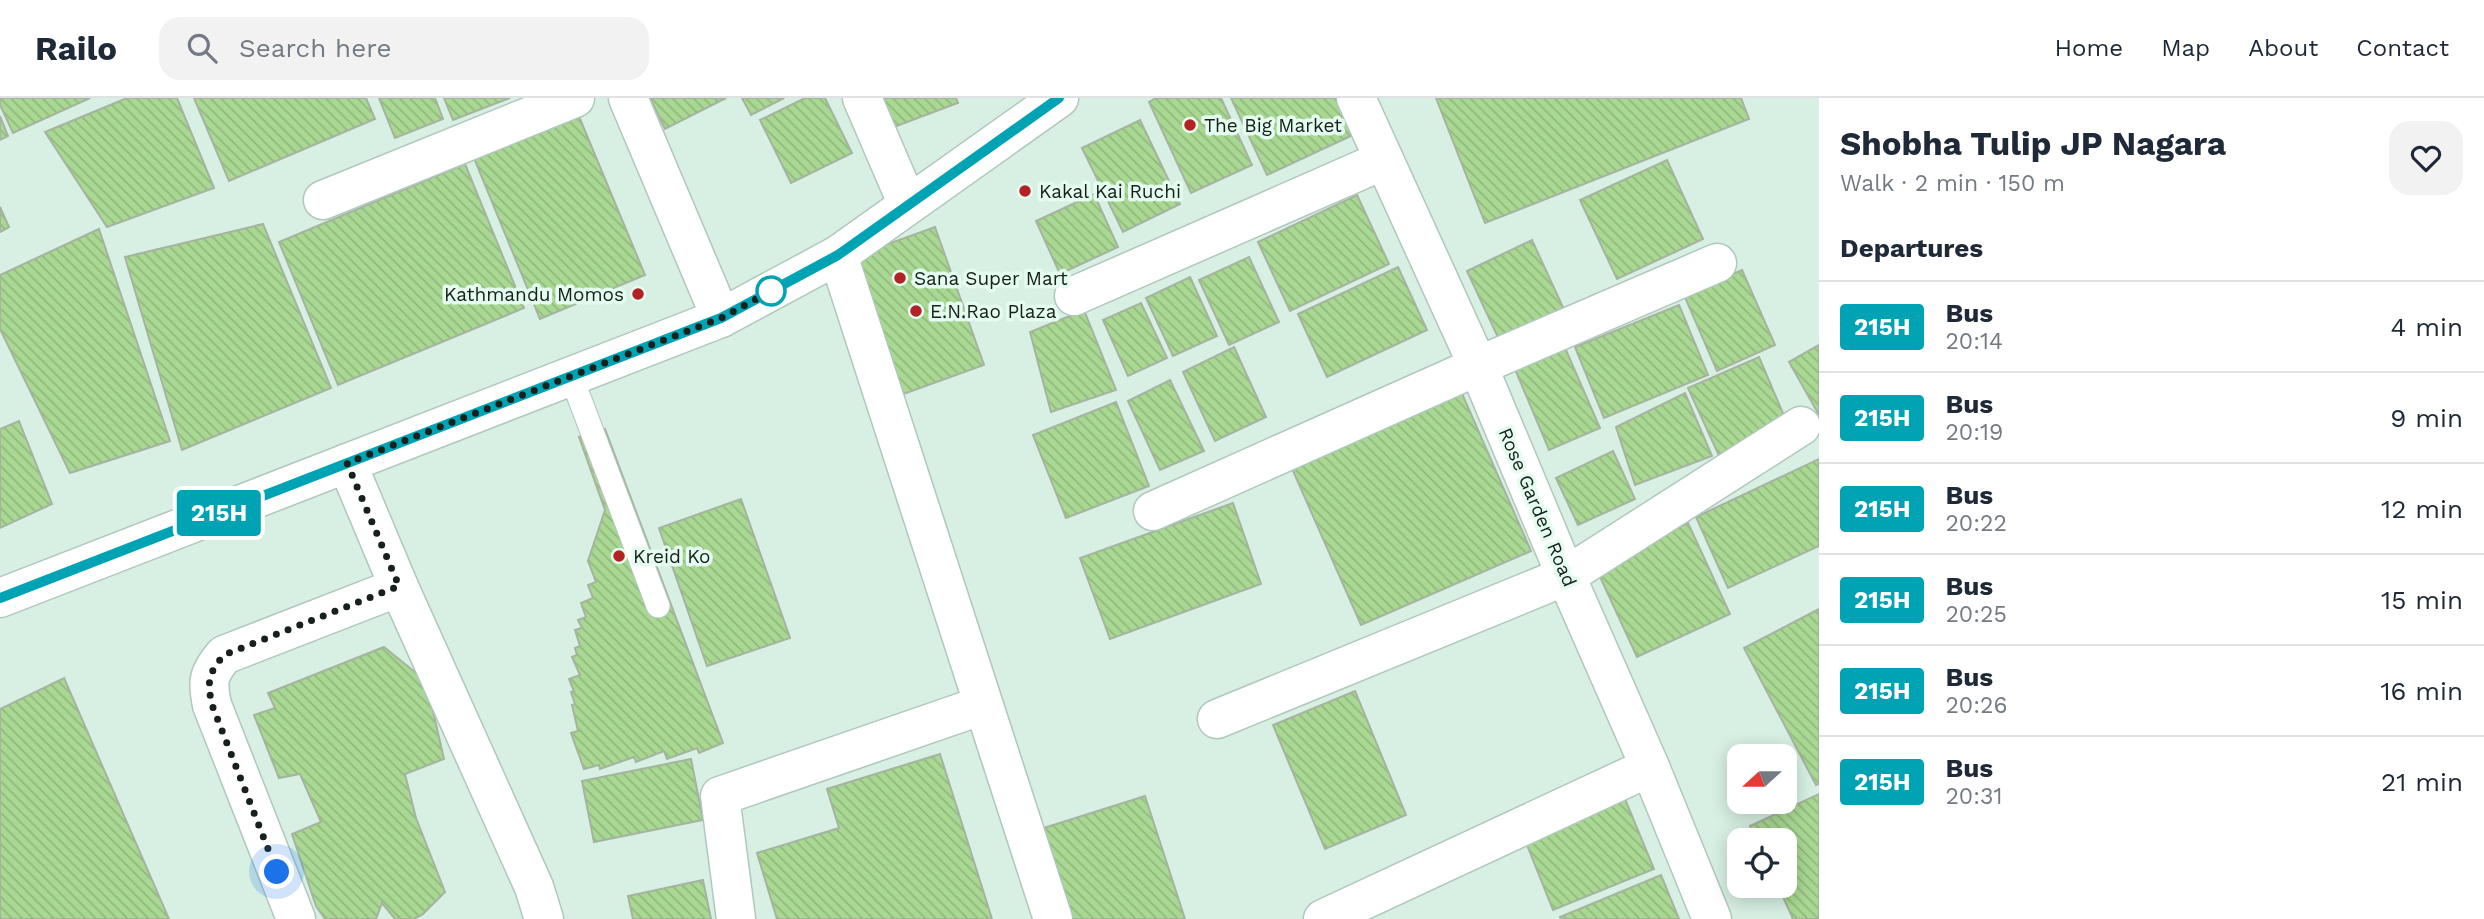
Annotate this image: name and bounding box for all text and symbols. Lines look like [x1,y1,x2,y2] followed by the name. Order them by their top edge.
[159,17,649,80] search box
[35,29,117,68] text: Railo
[183,29,221,67] icon: search
[239,33,391,63] text: Search here
[2055,34,2123,62] text: Home
[2161,34,2210,62] text: Map
[2248,34,2318,62] text: About
[2356,34,2449,62] text: Contact
[1204,114,1342,137] place label: The Big Market
[1182,117,1198,133] marker: The Big Market
[2389,121,2463,195] button: heart
[1840,124,2226,163] text: Shobha Tulip JP Nagara
[1840,170,2065,197] text: Walk · 2 min · 150 m
[1039,180,1181,203] place label: Kakal Kai Ruchi
[1017,183,1033,199] marker: Kakal Kai Ruchi
[1840,233,1983,263] text: Departures
[914,267,1068,290] place label: Sana Super Mart
[892,270,908,286] marker: Sana Super Mart
[756,276,786,306] unlabelled marker
[444,283,624,306] place label: Kathmandu Momos
[630,286,646,302] marker: Kathmandu Momos
[1945,298,1993,328] text: Bus
[930,300,1057,323] place label: E.N.Rao Plaza
[908,303,924,319] marker: E.N.Rao Plaza
[2390,312,2463,342] text: 4 min
[1854,313,1910,341] text: 215H
[1945,328,2003,355] text: 20:14
[1945,389,1993,419] text: Bus
[2390,403,2463,433] text: 9 min
[1854,404,1910,432] text: 215H
[1945,419,2003,446] text: 20:19
[1494,424,1581,590] street label: Rose Garden Road
[1945,480,1993,510] text: Bus
[170,490,268,536] line badge: 215H
[2381,494,2463,524] text: 12 min
[1854,495,1910,523] text: 215H
[191,499,247,527] text: 215H
[1945,510,2007,537] text: 20:22
[633,545,710,568] place label: Kreid Ko
[611,548,627,564] marker: Kreid Ko
[1945,571,1993,601] text: Bus
[2381,585,2463,615] text: 15 min
[1854,586,1910,614] text: 215H
[1945,601,2007,628] text: 20:25
[1945,662,1993,692] text: Bus
[2380,676,2463,706] text: 16 min
[1854,677,1910,705] text: 215H
[1945,692,2007,719] text: 20:26
[1727,744,1797,814] north arrow
[1727,744,1797,898] map controls
[1945,753,1993,783] text: Bus
[2381,767,2463,797] text: 21 min
[1854,768,1910,796] text: 215H
[1945,783,2002,810] text: 20:31
[1727,828,1797,898] button: locate
[259,854,294,889] your location

